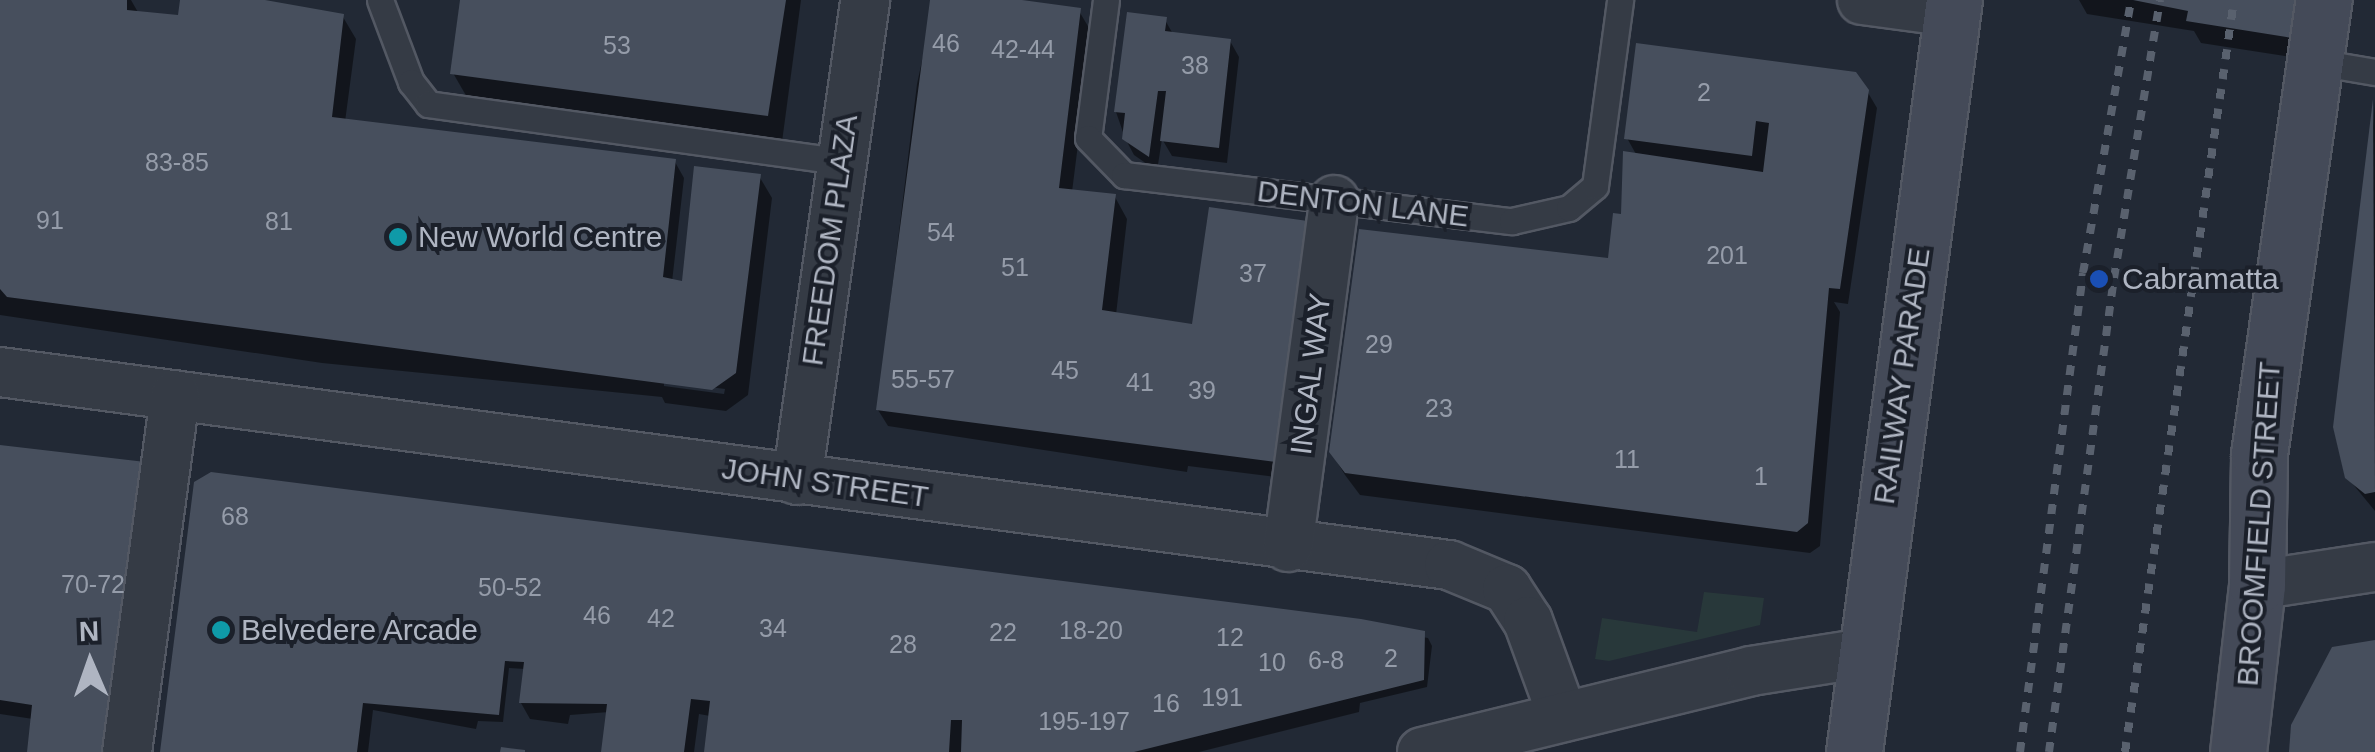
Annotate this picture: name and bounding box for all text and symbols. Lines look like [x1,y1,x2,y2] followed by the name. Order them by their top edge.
[932,28,960,58] house number: 46
[603,30,631,60] house number: 53
[991,34,1055,64] house number: 42-44
[1181,50,1209,80] house number: 38
[1697,77,1711,107] house number: 2
[795,112,865,368] street label: FREEDOM PLAZA
[145,147,209,177] house number: 83-85
[1255,173,1471,235] street label: DENTON LANE
[36,205,64,235] house number: 91
[265,206,293,236] house number: 81
[927,217,955,247] house number: 54
[418,219,663,255] place label: New World Centre
[387,226,409,248] marker: New World Centre
[1706,240,1748,270] house number: 201
[1866,245,1938,507] street label: RAILWAY PARADE
[1001,252,1029,282] house number: 51
[1239,258,1267,288] house number: 37
[2122,261,2279,297] place label: Cabramatta
[2086,266,2112,292] marker: Cabramatta
[1283,291,1339,457] street label: INGAL WAY
[1365,329,1393,359] house number: 29
[1051,355,1079,385] house number: 45
[2230,361,2288,687] street label: BROOMFIELD STREET
[891,364,955,394] house number: 55-57
[1126,367,1154,397] house number: 41
[1188,375,1216,405] house number: 39
[1425,393,1453,423] house number: 23
[1614,444,1640,474] house number: 11
[719,451,931,515] street label: JOHN STREET
[1754,461,1768,491] house number: 1
[221,501,249,531] house number: 68
[61,569,125,599] house number: 70-72
[478,572,542,602] house number: 50-52
[583,600,611,630] house number: 46
[647,603,675,633] house number: 42
[40,612,140,712] north arrow
[241,612,479,648] place label: Belvedere Arcade
[759,613,787,643] house number: 34
[1059,615,1123,645] house number: 18-20
[78,616,100,647] text: N
[989,617,1017,647] house number: 22
[210,619,232,641] marker: Belvedere Arcade
[1216,622,1244,652] house number: 12
[889,629,917,659] house number: 28
[1384,643,1398,673] house number: 2
[1308,645,1344,675] house number: 6-8
[1258,647,1286,677] house number: 10
[1201,682,1243,712] house number: 191
[1152,688,1180,718] house number: 16
[1038,706,1130,736] house number: 195-197

